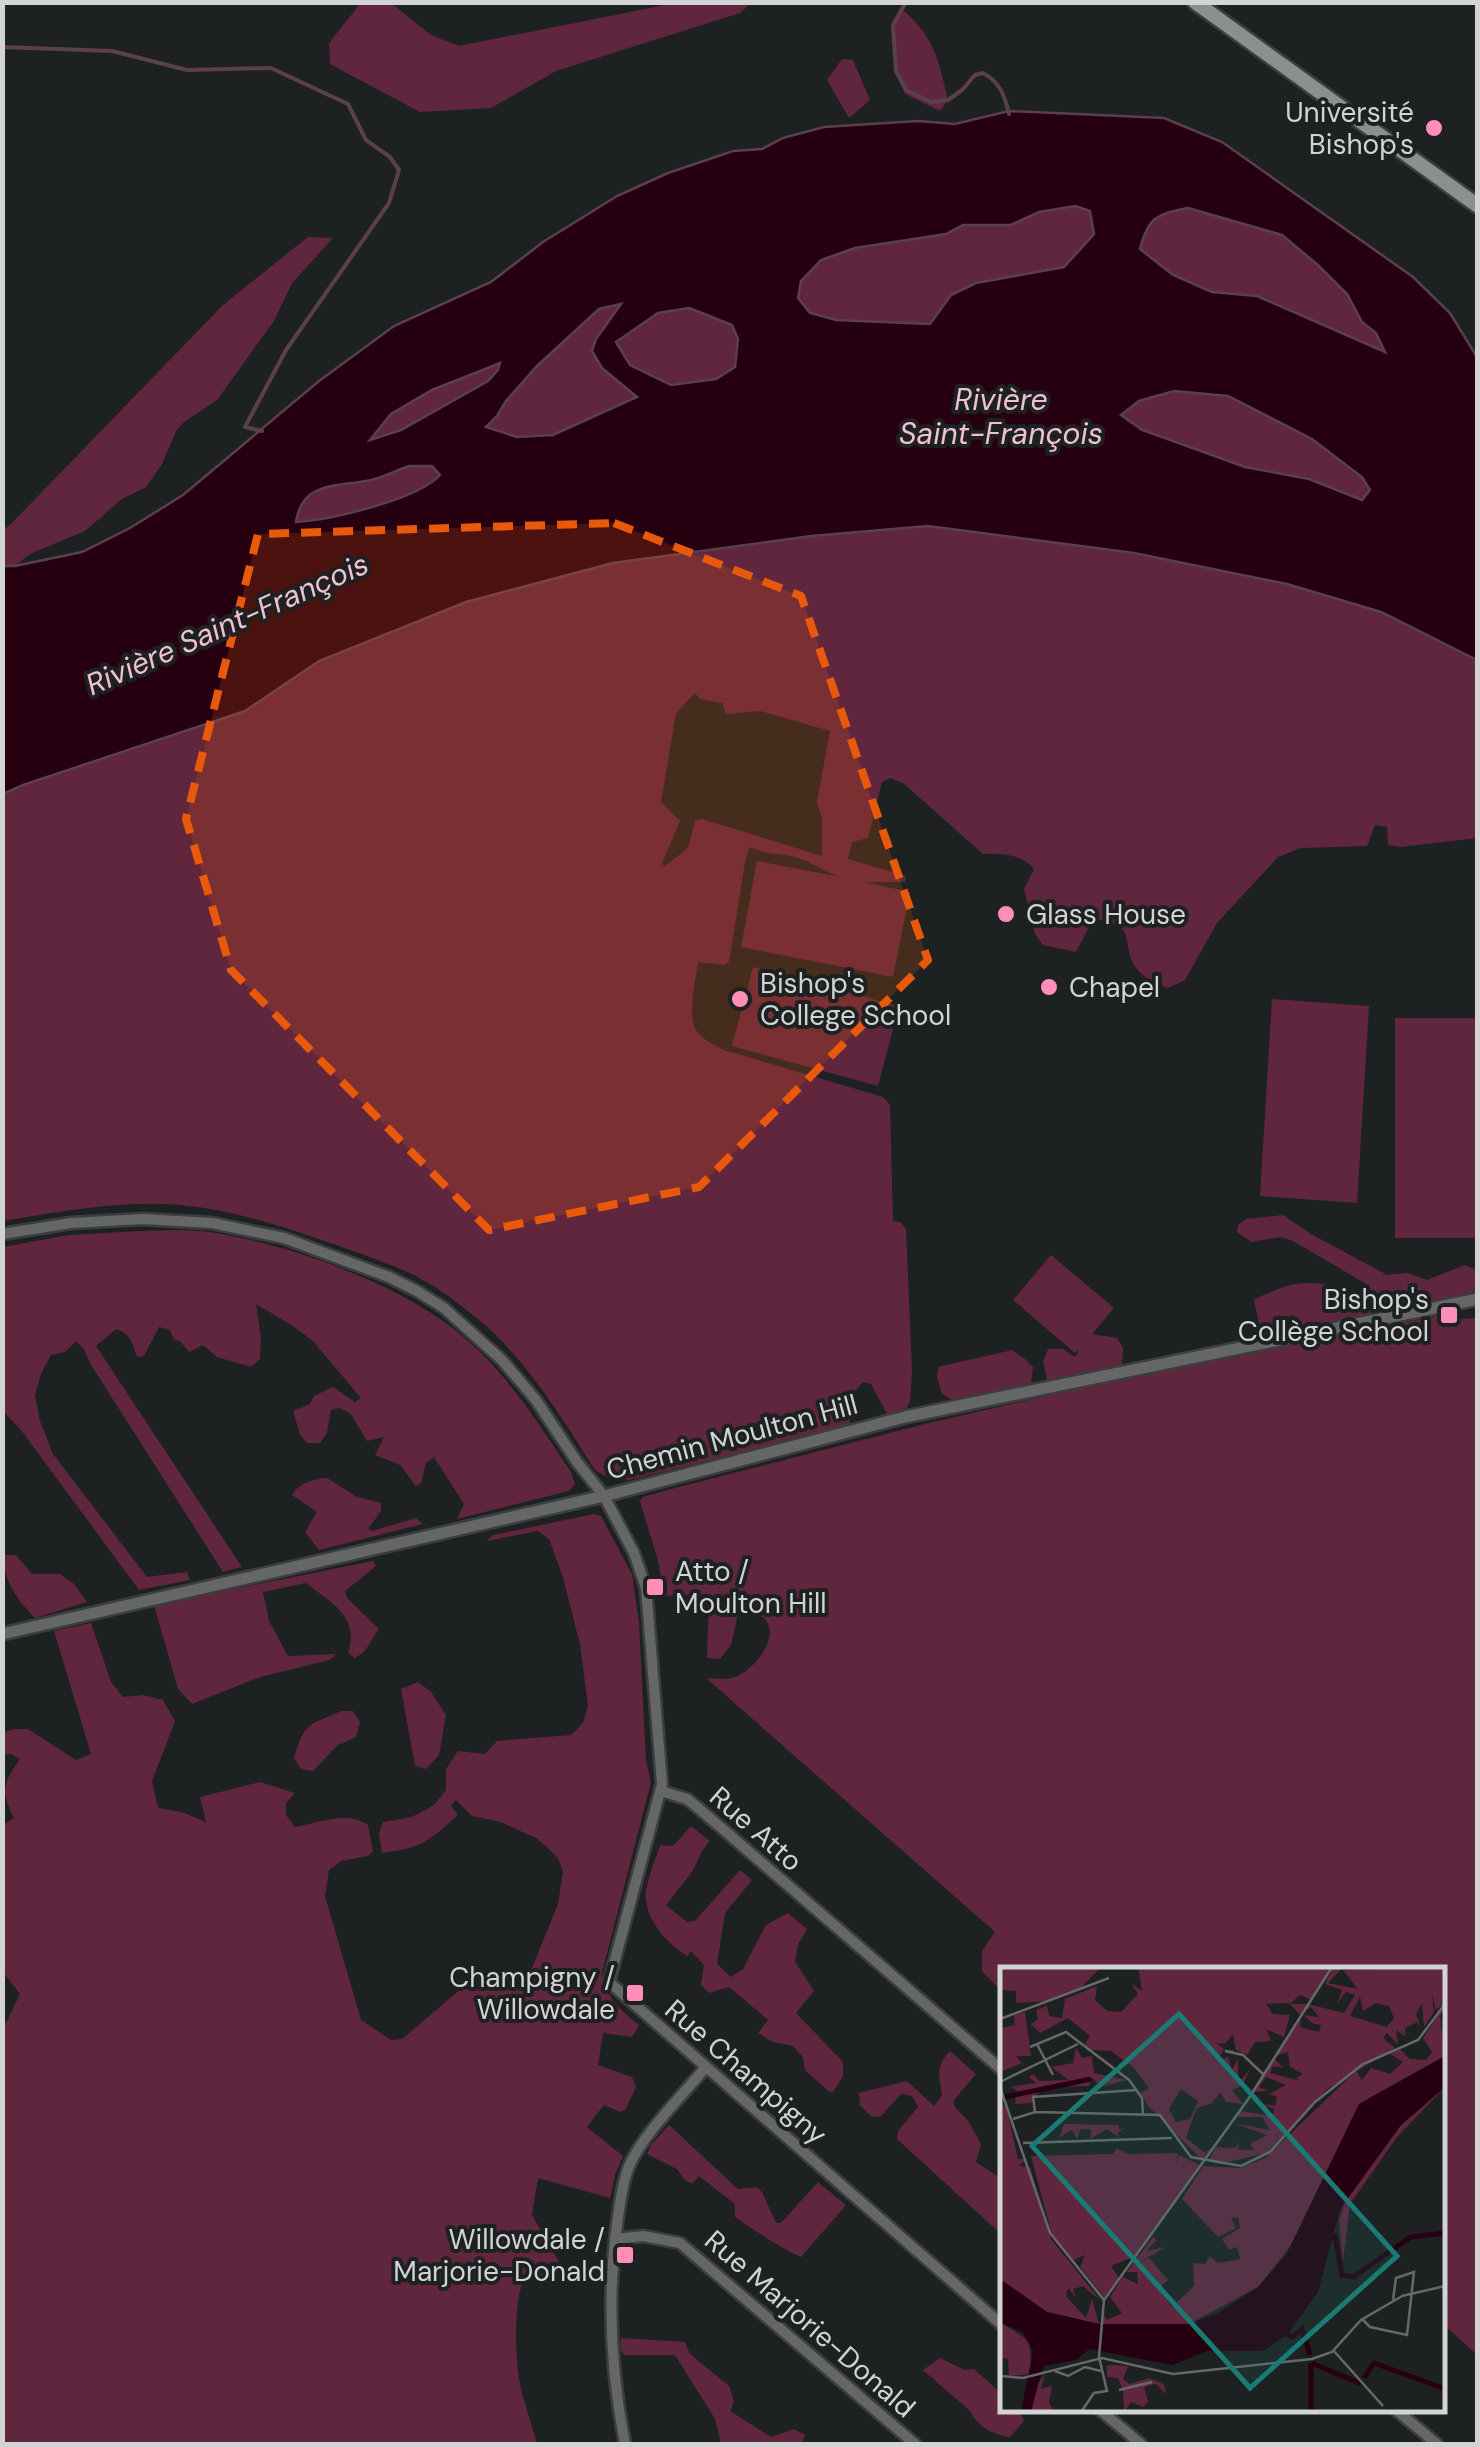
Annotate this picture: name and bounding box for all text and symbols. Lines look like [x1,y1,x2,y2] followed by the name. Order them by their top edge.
[1285,94,1414,163] place label: Université Bishop's
[1423,117,1445,139] marker: Université Bishop's
[899,380,1103,453] water label: Rivière Saint-François
[79,544,375,704] water label: Rivière Saint-François
[1026,896,1186,933] place label: Glass House
[995,903,1017,925] marker: Glass House
[760,965,951,1034] place label: Bishop's College School
[1069,969,1160,1006] place label: Chapel
[1038,976,1060,998] marker: Chapel
[729,988,751,1010] marker: Bishop's College School
[1238,1281,1429,1350] place label: Bishop's Collège School
[1438,1304,1460,1326] marker: Bishop's Collège School
[602,1386,862,1488] street label: Chemin Moulton Hill
[675,1553,826,1622] place label: Atto / Moulton Hill
[644,1576,666,1598] marker: Atto / Moulton Hill
[702,1778,810,1880] street label: Rue Atto
[449,1959,615,2028] place label: Champigny / Willowdale
[1000,1967,1445,2412] inset map
[624,1982,646,2004] marker: Champigny / Willowdale
[657,1991,835,2153] street label: Rue Champigny
[393,2221,605,2290] place label: Willowdale / Marjorie-Donald
[697,2222,923,2426] street label: Rue Marjorie-Donald
[614,2244,636,2266] marker: Willowdale / Marjorie-Donald

